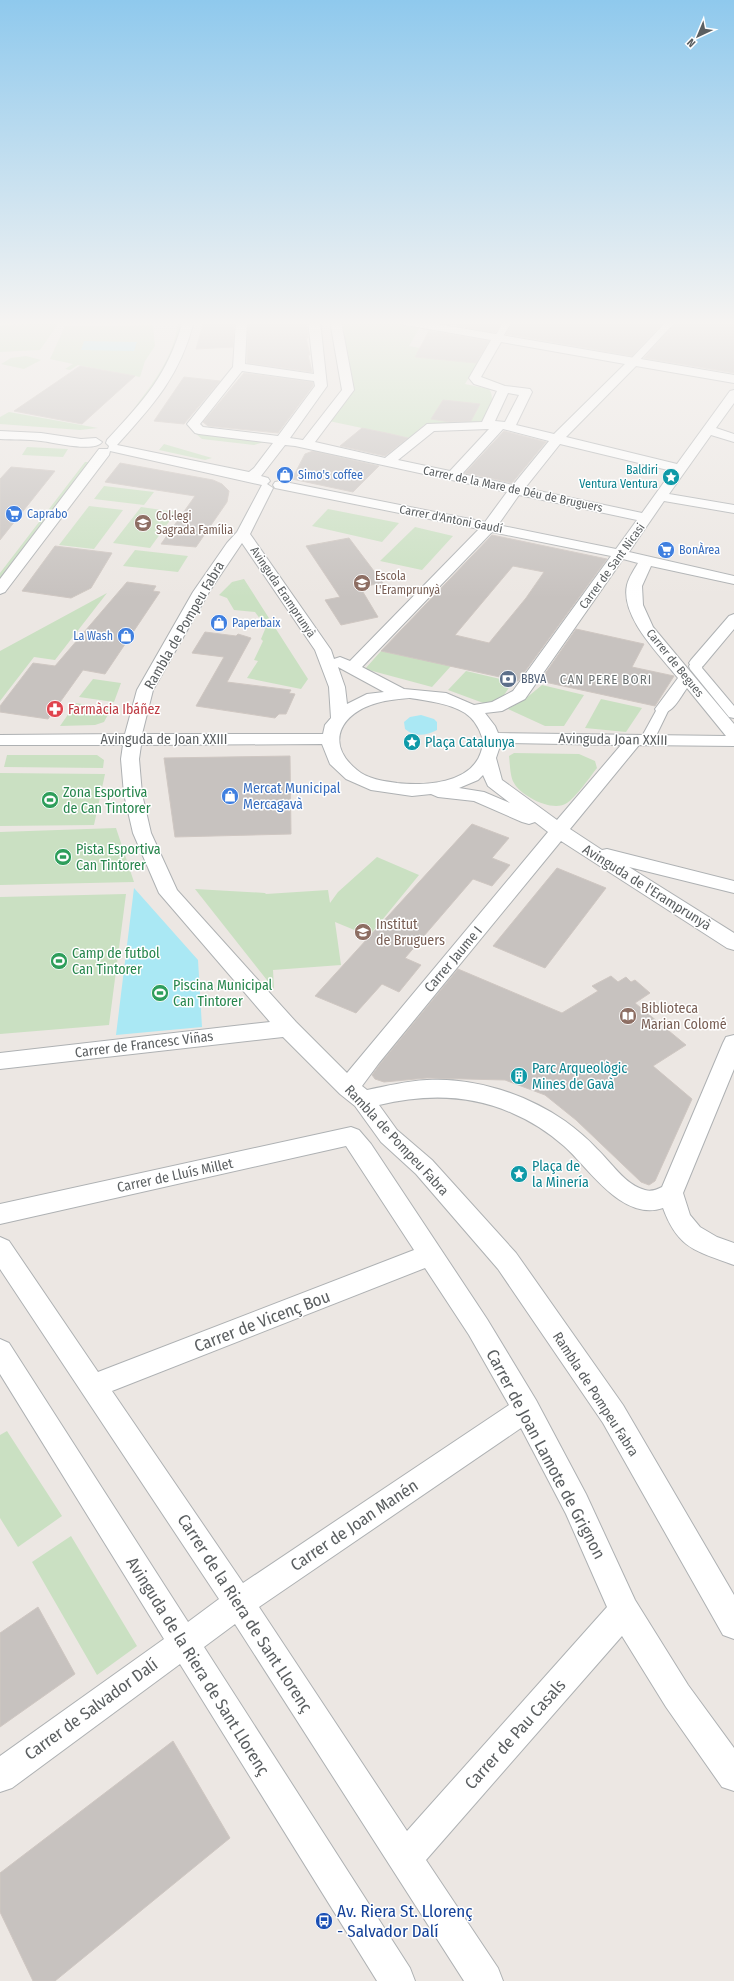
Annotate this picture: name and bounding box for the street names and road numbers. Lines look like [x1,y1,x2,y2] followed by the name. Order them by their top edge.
[422,463,604,515] street label: Carrer de la Mare de Déu de Bruguers
[398,502,504,536] street label: Carrer d'Antoni Gaudí
[576,521,648,611] street label: Carrer de Sant Nicasi
[247,544,319,640] street label: Avinguda Eramprunyà
[141,558,228,692] street label: Rambla de Pompeu Fabra
[643,626,707,700] street label: Carrer de Begues
[558,730,668,749] street label: Avinguda Joan XXIII
[101,731,227,748] street label: Avinguda de Joan XXIII
[579,841,714,934] street label: Avinguda de l'Eramprunyà
[421,923,486,996] street label: Carrer Jaume I
[74,1028,214,1061] street label: Carrer de Francesc Viñas
[341,1082,452,1199] street label: Rambla de Pompeu Fabra
[116,1155,235,1196] street label: Carrer de Lluís Millet
[191,1286,333,1357] street label: Carrer de Vicenç Bou
[549,1329,642,1460] street label: Rambla de Pompeu Fabra
[481,1346,610,1563] street label: Carrer de Joan Lamote de Grignon
[286,1475,422,1576] street label: Carrer de Joan Manén
[173,1510,317,1716] street label: Carrer de la Riera de Sant Llorenç
[122,1553,274,1779] street label: Avinguda de la Riera de Sant Llorenç
[21,1654,162,1765] street label: Carrer de Salvador Dalí
[460,1675,570,1794] street label: Carrer de Pau Casals

